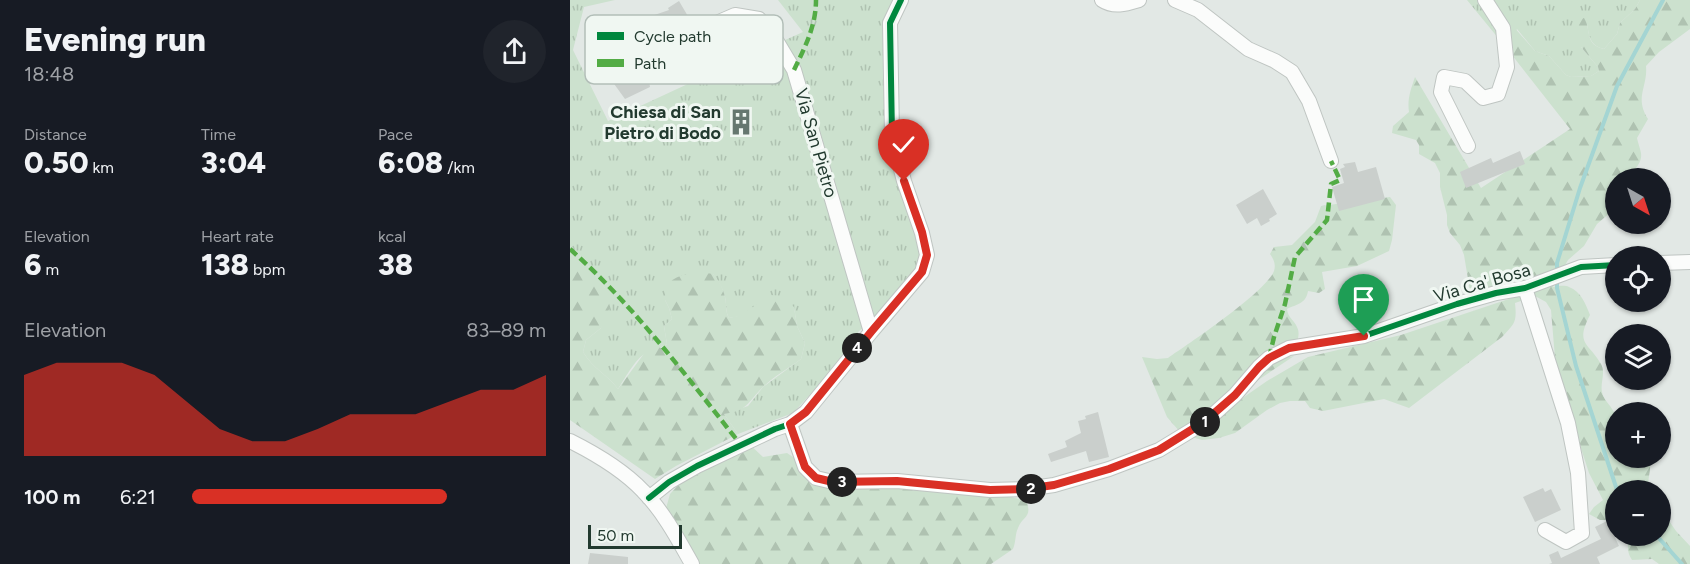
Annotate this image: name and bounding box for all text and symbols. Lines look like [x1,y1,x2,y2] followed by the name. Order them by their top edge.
[585,15,783,84] legend
[24,20,206,59] text: Evening run
[483,20,546,83] button: share
[634,27,711,46] text: Cycle path
[634,54,666,73] text: Path
[24,62,74,86] text: 18:48
[790,86,842,200] street label: Via San Pietro
[604,101,721,144] place label: Chiesa di San Pietro di Bodo
[726,107,756,137] building icon: Chiesa di San Pietro di Bodo
[878,119,929,181] pin
[24,125,87,144] text: Distance
[201,125,236,144] text: Time
[378,125,413,144] text: Pace
[887,128,920,161] icon: check
[24,144,89,181] text: 0.50
[201,144,266,181] text: 3:04
[378,144,443,181] text: 6:08
[89,158,114,177] text: km
[443,158,475,177] text: /km
[1605,168,1671,234] north arrow
[1605,168,1671,546] map controls
[24,227,90,246] text: Elevation
[201,227,274,246] text: Heart rate
[378,227,406,246] text: kcal
[24,246,42,283] text: 6
[201,246,249,283] text: 138
[378,246,413,283] text: 38
[1605,246,1671,312] button: locate
[1431,259,1533,307] street label: Via Ca' Bosa
[42,260,59,279] text: m
[249,260,285,279] text: bpm
[1338,274,1389,336] pin
[1347,283,1380,316] icon: arrive
[24,318,106,342] text: Elevation
[466,318,546,342] text: 83–89 m
[1605,324,1671,390] button: layers
[842,333,872,363] pin: 4
[852,338,862,357] text: 4
[1605,402,1671,468] button: +
[1190,407,1220,437] pin: 1
[1202,412,1208,431] text: 1
[827,467,857,497] pin: 3
[838,472,846,491] text: 3
[1016,474,1046,504] pin: 2
[1026,479,1036,498] text: 2
[1605,480,1671,546] button: −
[24,485,81,509] text: 100 m
[120,485,156,509] text: 6:21
[588,522,682,550] scale bar
[597,526,634,545] text: 50 m

